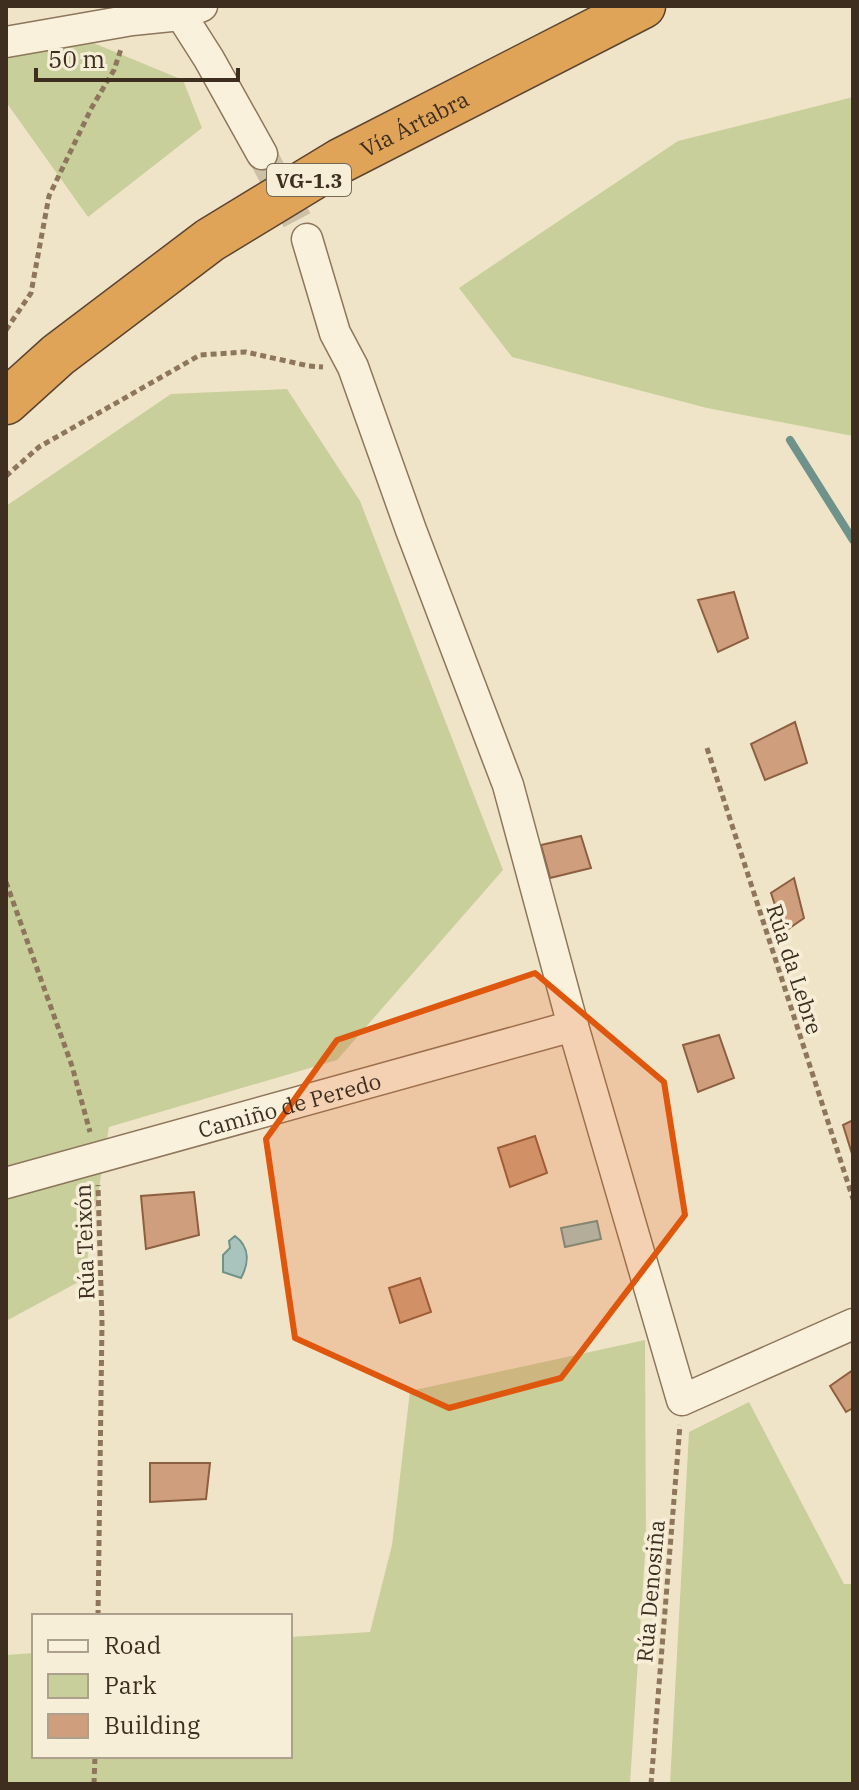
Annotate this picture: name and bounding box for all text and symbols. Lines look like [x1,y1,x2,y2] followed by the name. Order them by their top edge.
[36,32,238,82] scale bar
[48,43,105,75] text: 50 m
[355,83,473,163] street label: Vía Ártabra
[267,164,351,196] road number: VG-1.3
[760,900,830,1038] street label: Rúa da Lebre
[195,1065,384,1144] street label: Camiño de Peredo
[67,1184,101,1300] street label: Rúa Teixón
[629,1519,671,1663] street label: Rúa Denosiña
[32,1614,292,1758] legend
[104,1629,161,1661] text: Road
[104,1669,156,1701] text: Park
[104,1709,200,1741] text: Building

